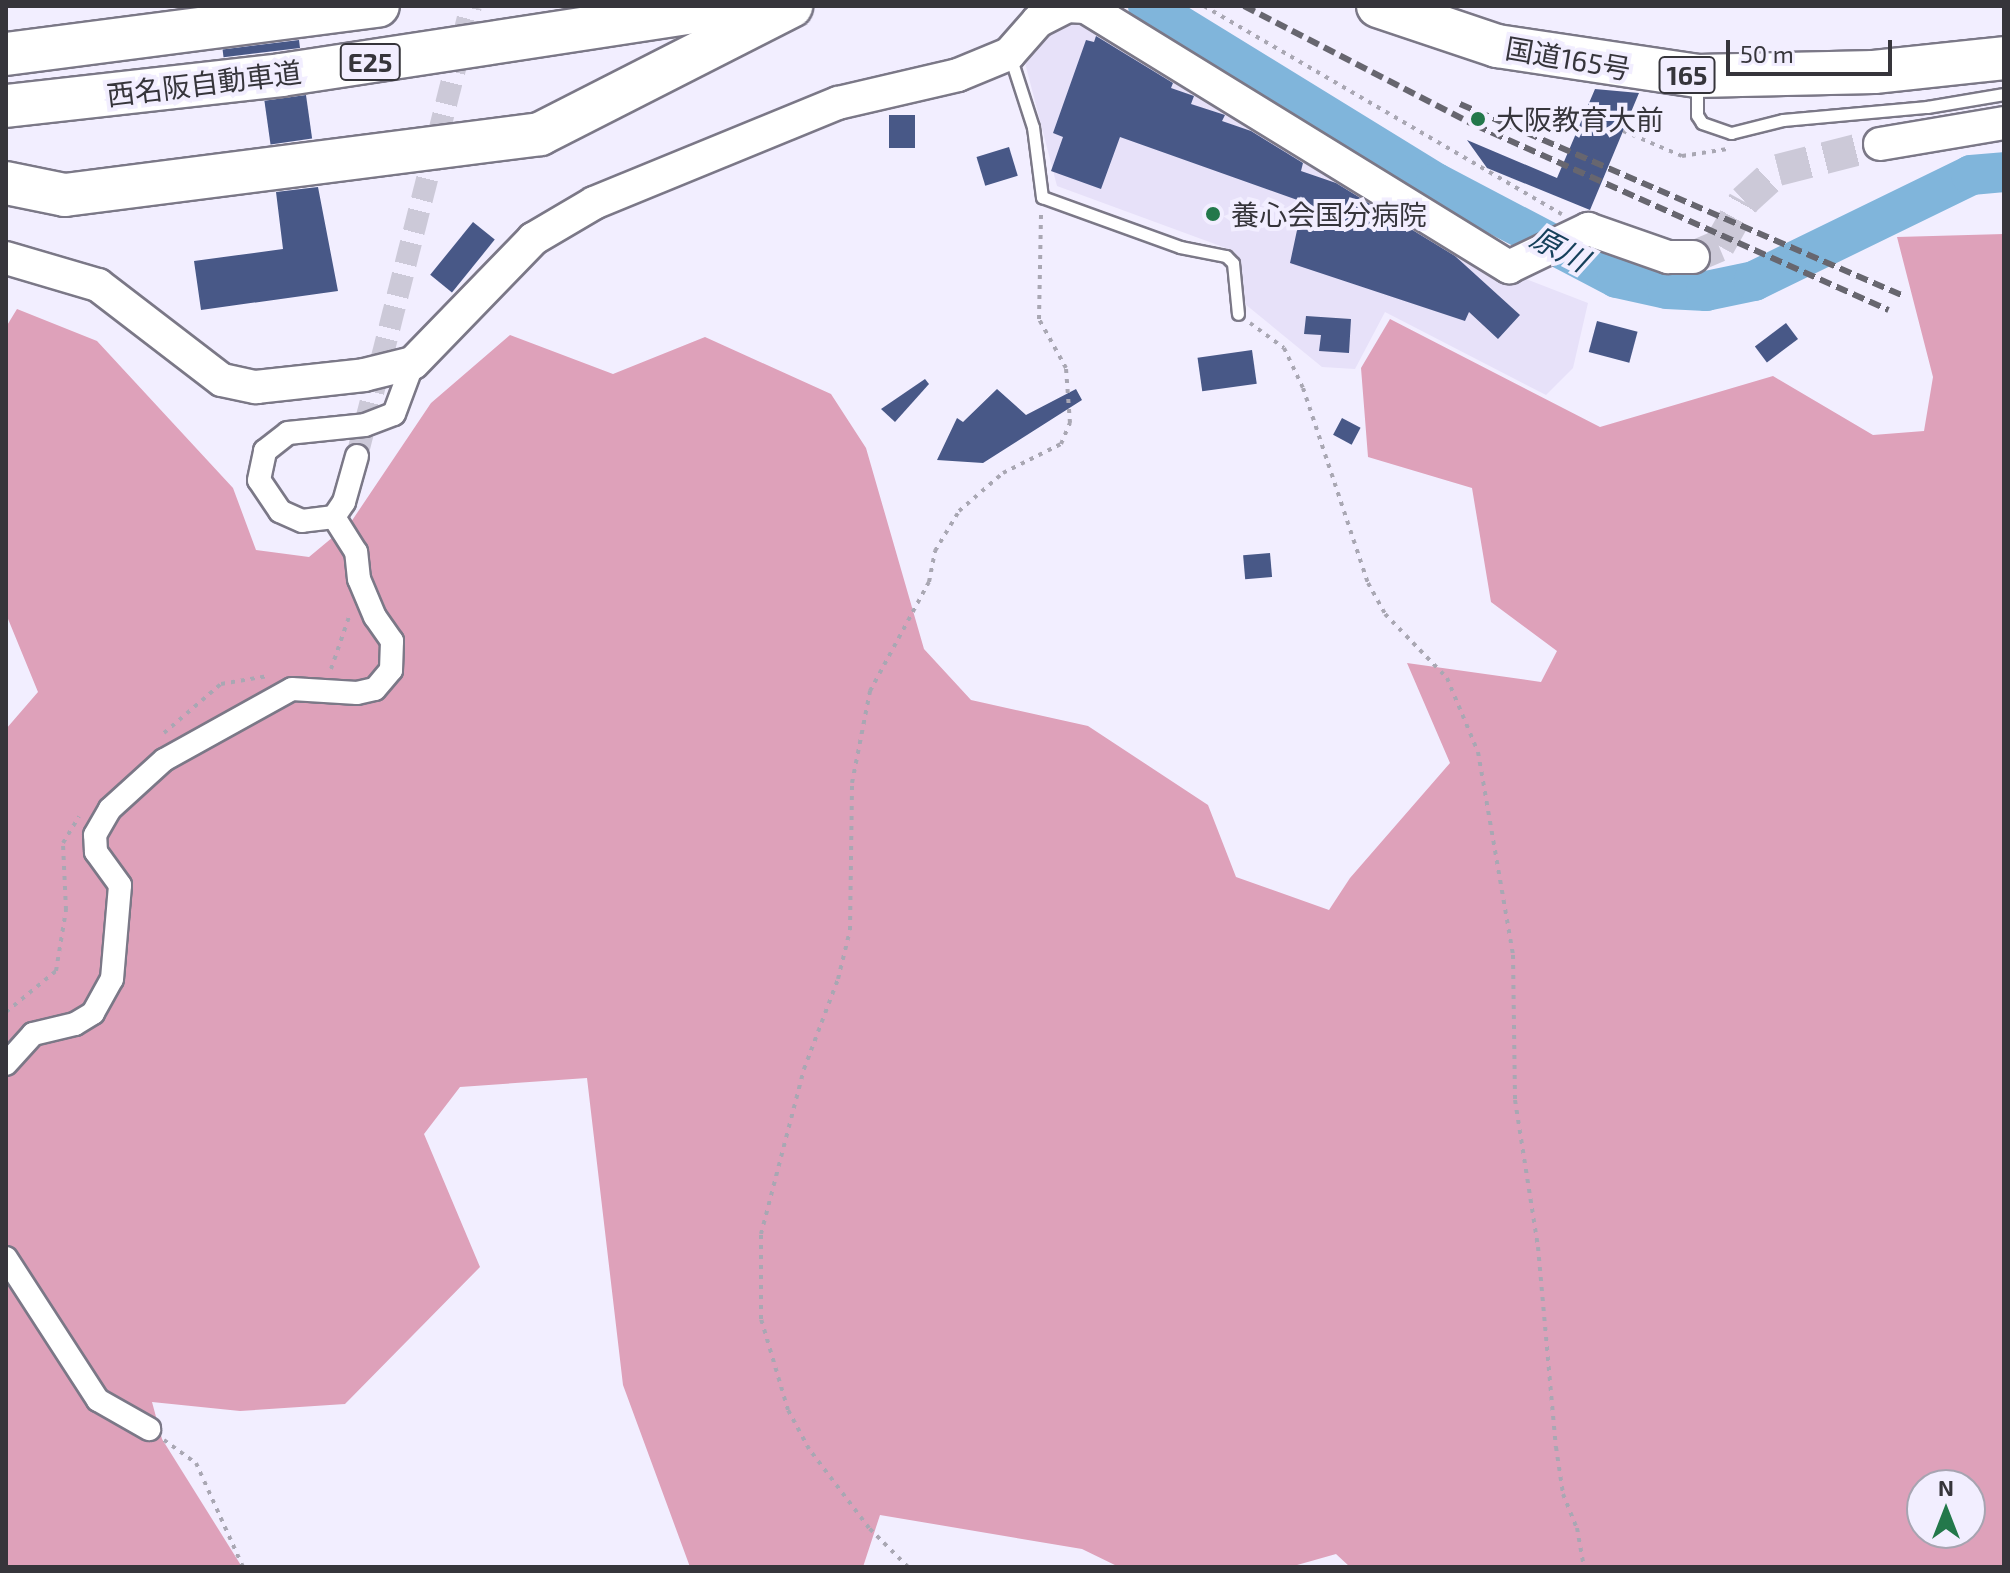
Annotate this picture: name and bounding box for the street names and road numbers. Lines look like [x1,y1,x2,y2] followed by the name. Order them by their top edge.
[1503,31,1633,85] street label: 国道165号
[338,40,402,84] road number: E25
[1657,53,1717,97] road number: 165
[105,54,303,112] street label: 西名阪自動車道

